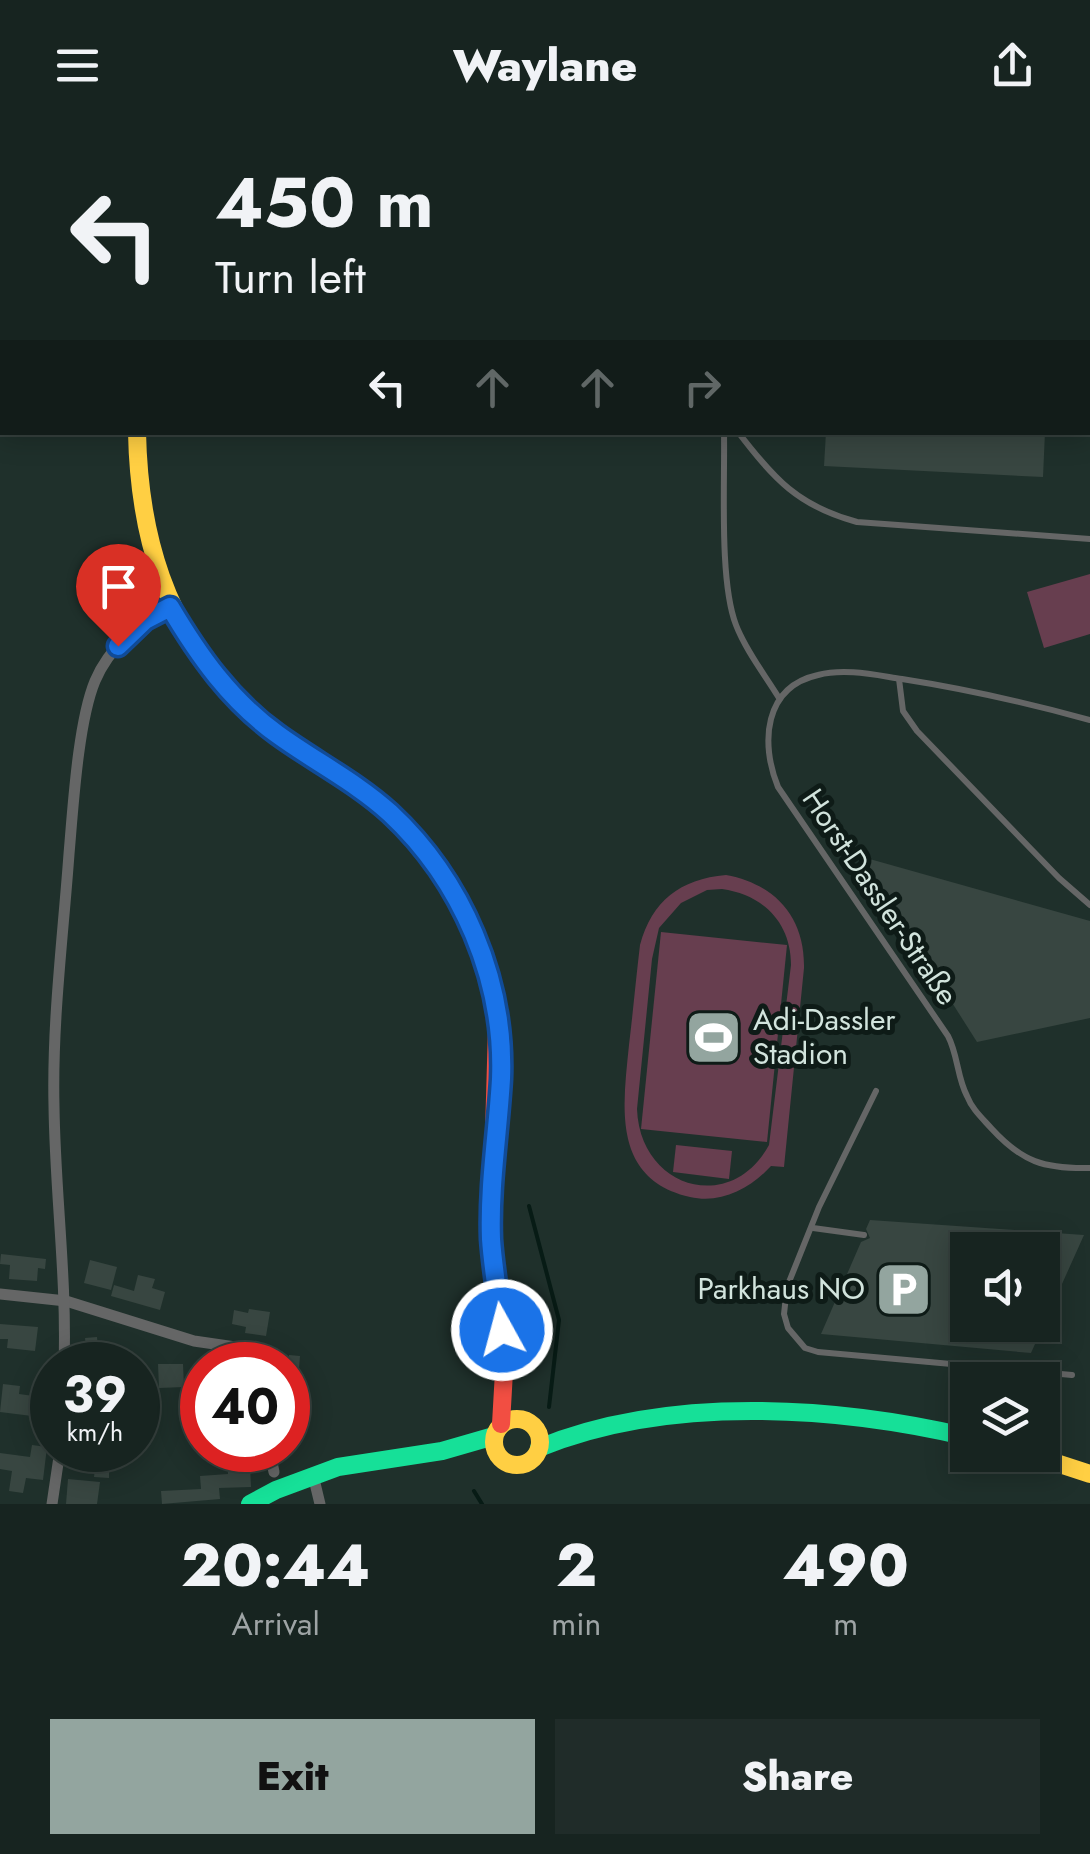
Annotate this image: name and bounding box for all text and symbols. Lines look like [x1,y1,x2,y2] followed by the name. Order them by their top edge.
[453,33,637,98] text: Waylane
[50,38,105,93] icon: menu
[985,38,1040,93] icon: share
[215,152,434,253] text: 450 m
[50,170,180,300] icon: left
[215,245,366,310] text: Turn left
[360,360,415,415] icon: left
[465,360,520,415] icon: ahead
[570,360,625,415] icon: ahead
[675,360,730,415] icon: right
[76,544,161,647] pin
[91,559,146,614] icon: arrive
[792,780,969,1013] street label: Horst-Dassler-Straße
[753,998,896,1075] place label: Adi-Dassler Stadion
[684,1007,744,1067] sports icon: Adi-Dassler Stadion
[950,1232,1060,1472] map controls
[950,1232,1060,1342] button: sound
[874,1259,934,1319] parking icon: Parkhaus NO
[698,1267,865,1310] place label: Parkhaus NO
[450,1278,554,1382] position arrow
[180,1342,310,1472] speed limit sign: 40
[63,1358,127,1431] text: 39
[950,1362,1060,1472] button: layers
[67,1414,123,1450] text: km/h
[181,1522,370,1609] text: 20:44
[556,1522,597,1609] text: 2
[782,1522,909,1609] text: 490
[232,1601,320,1647] text: Arrival
[551,1601,601,1647] text: min
[833,1601,858,1647] text: m
[50,1719,535,1834] button: Exit
[555,1719,1040,1834] button: Share

